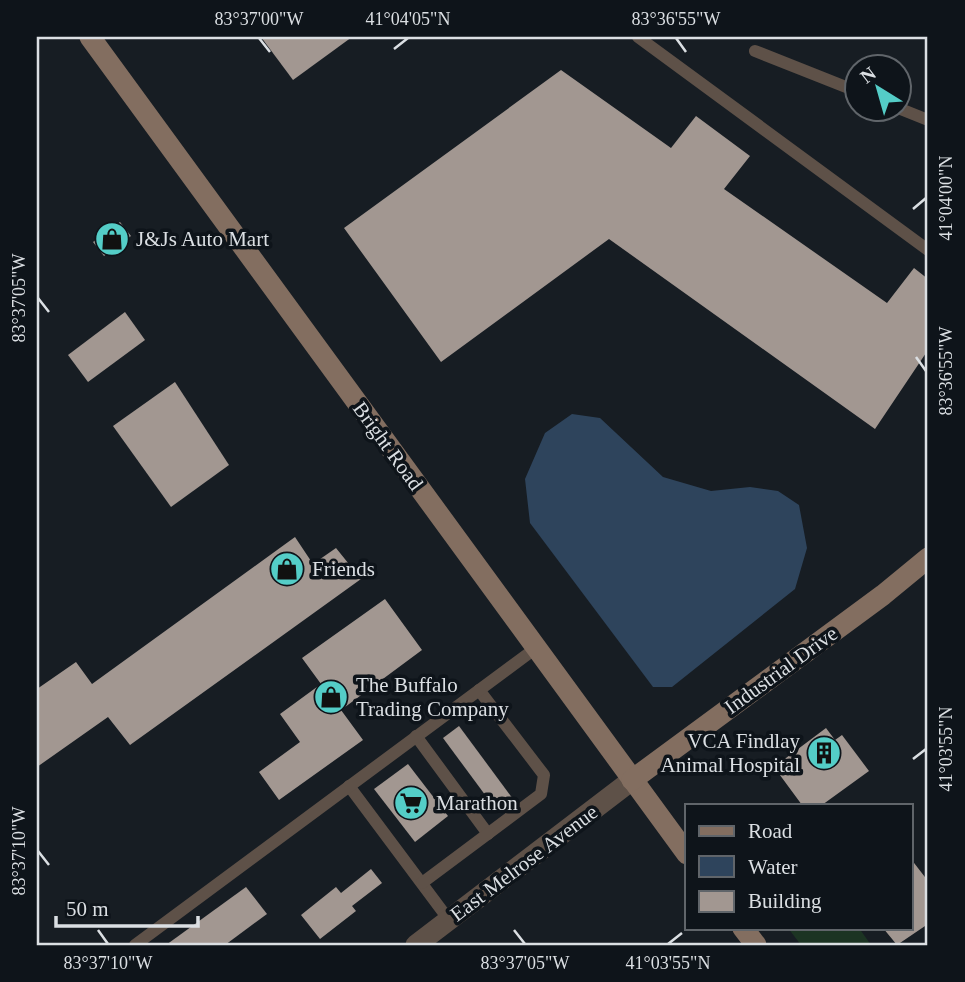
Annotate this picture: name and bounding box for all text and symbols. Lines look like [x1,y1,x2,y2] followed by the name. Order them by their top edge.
[215,9,303,29] text: 83°37'00"W
[366,9,450,29] text: 41°04'05"N
[632,9,720,29] text: 83°36'55"W
[842,52,912,122] north arrow
[856,62,880,87] text: N
[936,156,956,240] text: 41°04'00"N
[93,220,131,258] shop icon: J&Js Auto Mart
[136,227,269,251] place label: J&Js Auto Mart
[9,254,29,342] text: 83°37'05"W
[936,327,956,415] text: 83°36'55"W
[348,397,428,495] street label: Bright Road
[268,550,306,588] shop icon: Friends
[312,557,375,581] place label: Friends
[720,621,842,719] street label: Industrial Drive
[356,673,509,721] place label: The Buffalo Trading Company
[312,678,350,716] shop icon: The Buffalo Trading Company
[936,707,956,791] text: 41°03'55"N
[661,729,800,777] place label: VCA Findlay Animal Hospital
[805,734,843,772] building icon: VCA Findlay Animal Hospital
[392,784,430,822] supermarket icon: Marathon
[436,791,518,815] place label: Marathon
[446,800,602,926] street label: East Melrose Avenue
[685,804,912,930] legend
[9,807,29,895] text: 83°37'10"W
[748,819,793,843] text: Road
[748,855,798,879] text: Water
[56,884,198,928] scale bar
[748,889,822,913] text: Building
[66,897,109,921] text: 50 m
[64,953,152,973] text: 83°37'10"W
[481,953,569,973] text: 83°37'05"W
[626,953,710,973] text: 41°03'55"N

